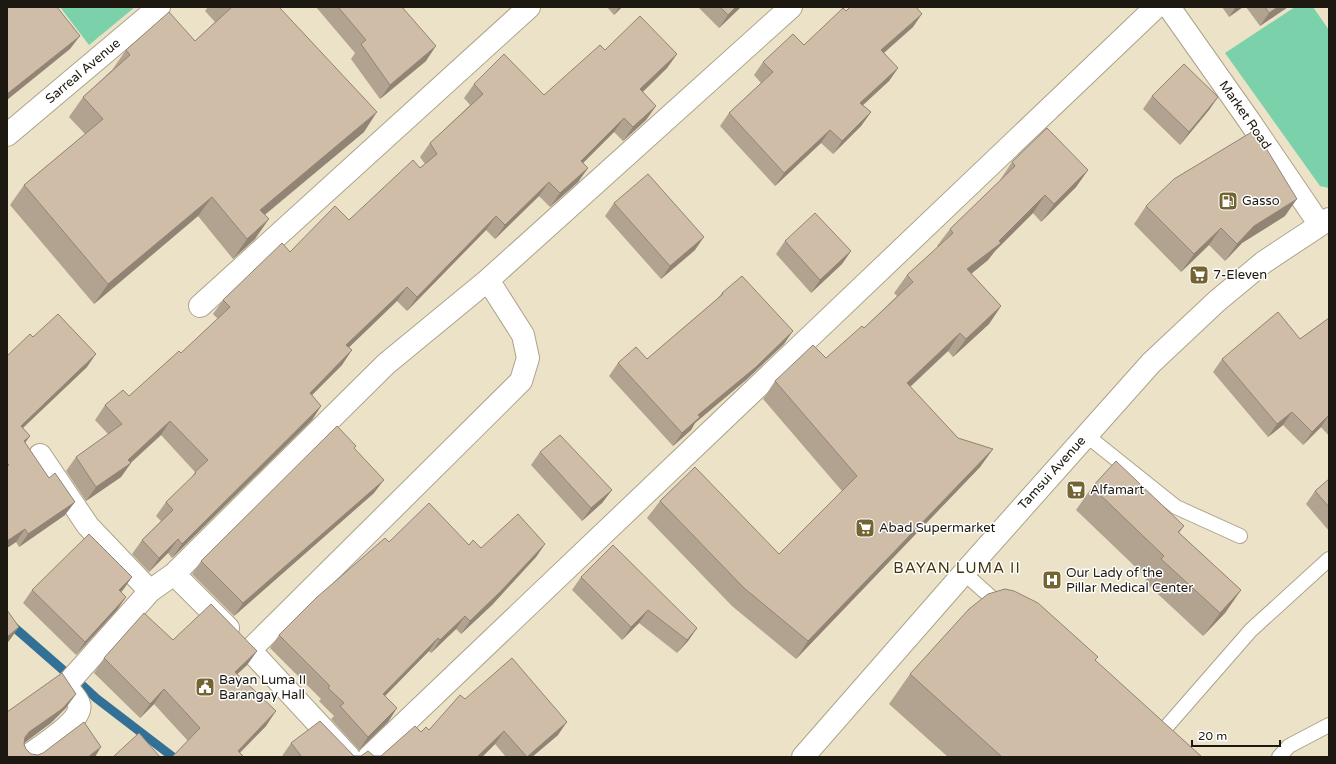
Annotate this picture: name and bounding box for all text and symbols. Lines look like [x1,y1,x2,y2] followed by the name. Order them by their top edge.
[42,35,124,107] street label: Sarreal Avenue
[1215,78,1275,152] street label: Market Road
[1217,190,1239,212] fuel station icon: Gasso
[1242,193,1280,209] place label: Gasso
[1188,264,1210,286] supermarket icon: 7-Eleven
[1213,267,1267,283] place label: 7-Eleven
[1015,433,1089,513] street label: Tamsui Avenue
[1065,479,1087,501] supermarket icon: Alfamart
[1090,482,1144,498] place label: Alfamart
[854,517,876,539] supermarket icon: Abad Supermarket
[879,520,996,536] place label: Abad Supermarket
[893,559,1021,577] district label: BAYAN LUMA II
[1066,565,1193,596] place label: Our Lady of the Pillar Medical Center
[1041,569,1063,591] hospital icon: Our Lady of the Pillar Medical Center
[219,672,306,703] place label: Bayan Luma II Barangay Hall
[194,676,216,698] public building icon: Bayan Luma II Barangay Hall
[1192,722,1280,748] scale bar
[1198,729,1227,743] text: 20 m

